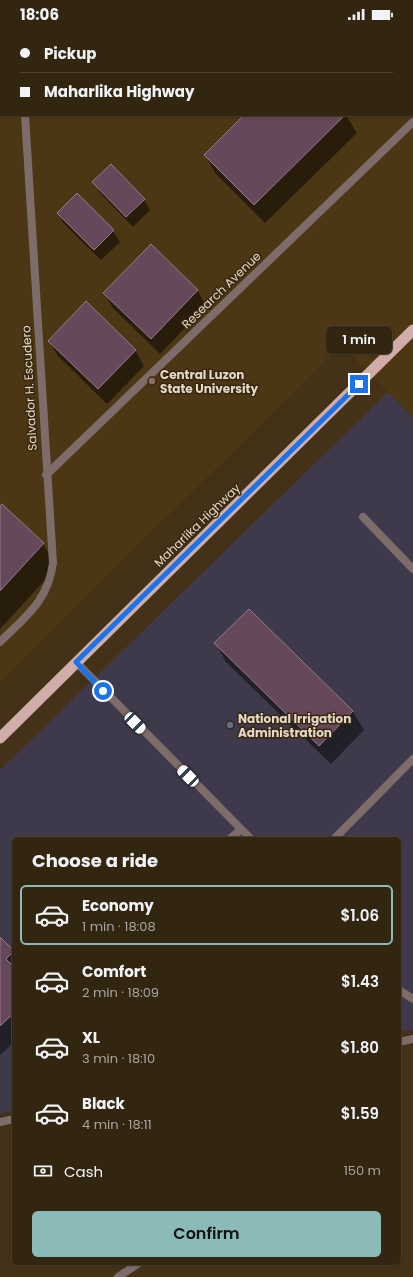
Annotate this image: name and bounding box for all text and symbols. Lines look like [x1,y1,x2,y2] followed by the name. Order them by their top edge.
[20,4,59,25] text: 18:06
[44,43,96,64] text: Pickup
[44,81,195,102] text: Maharlika Highway
[178,248,264,332] street label: Research Avenue
[17,325,41,451] street label: Salvador H. Escudero
[326,326,392,354] callout: 1 min
[342,330,376,349] text: 1 min
[160,366,258,397] place label: Central Luzon State University
[350,375,368,393] route end
[147,376,157,386] marker: Central Luzon State University
[150,479,244,571] street label: Maharlika Highway
[94,682,112,700] route start
[122,710,148,736] car
[238,710,351,741] place label: National Irrigation Administration
[225,720,235,730] marker: National Irrigation Administration
[175,763,201,789] car
[32,848,158,873] text: Choose a ride
[82,895,154,916] text: Economy
[34,897,70,933] icon: car
[341,905,379,926] text: $1.06
[82,917,156,936] text: 1 min · 18:08
[82,961,146,982] text: Comfort
[34,963,70,999] icon: car
[341,971,379,992] text: $1.43
[82,983,159,1002] text: 2 min · 18:09
[82,1027,100,1048] text: XL
[34,1029,70,1065] icon: car
[341,1037,379,1058] text: $1.80
[82,1049,155,1068] text: 3 min · 18:10
[82,1093,125,1114] text: Black
[34,1095,70,1131] icon: car
[341,1103,379,1124] text: $1.59
[82,1115,152,1134] text: 4 min · 18:11
[32,1160,54,1182] icon: cash
[64,1161,103,1182] text: Cash
[344,1161,381,1180] text: 150 m
[32,1211,381,1257] button: Confirm

